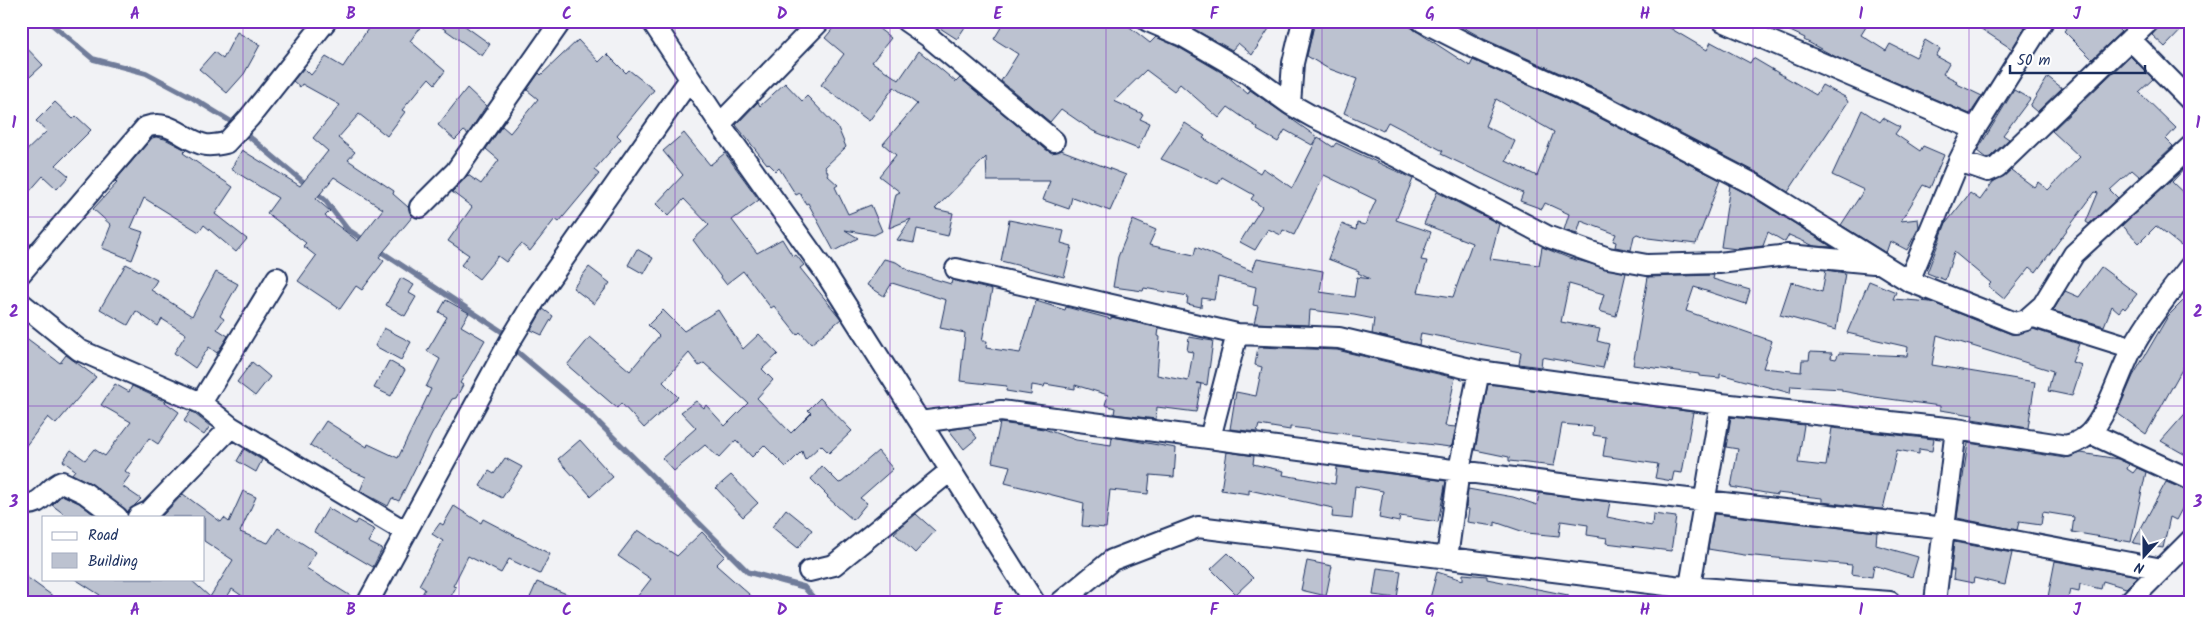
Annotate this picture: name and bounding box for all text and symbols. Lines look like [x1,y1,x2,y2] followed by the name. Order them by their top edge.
[130,2,140,27] text: A
[346,2,356,27] text: B
[562,2,572,27] text: C
[777,2,788,27] text: D
[994,2,1004,27] text: E
[1210,2,1220,27] text: F
[1425,2,1435,27] text: G
[1640,2,1650,27] text: H
[1859,2,1864,27] text: I
[2073,2,2082,27] text: J
[2010,42,2144,74] scale bar
[2017,49,2051,73] text: 50 m
[12,111,17,136] text: 1
[2196,111,2201,136] text: 1
[9,300,19,325] text: 2
[2193,300,2203,325] text: 2
[9,490,19,515] text: 3
[2193,490,2203,515] text: 3
[42,516,205,580] legend
[88,524,119,548] text: Road
[2120,530,2170,580] north arrow
[88,550,138,574] text: Building
[2131,555,2148,579] text: N
[130,598,140,623] text: A
[346,598,356,623] text: B
[562,598,572,623] text: C
[777,598,788,623] text: D
[994,598,1004,623] text: E
[1210,598,1220,623] text: F
[1425,598,1435,623] text: G
[1640,598,1650,623] text: H
[1859,598,1864,623] text: I
[2073,598,2082,623] text: J

